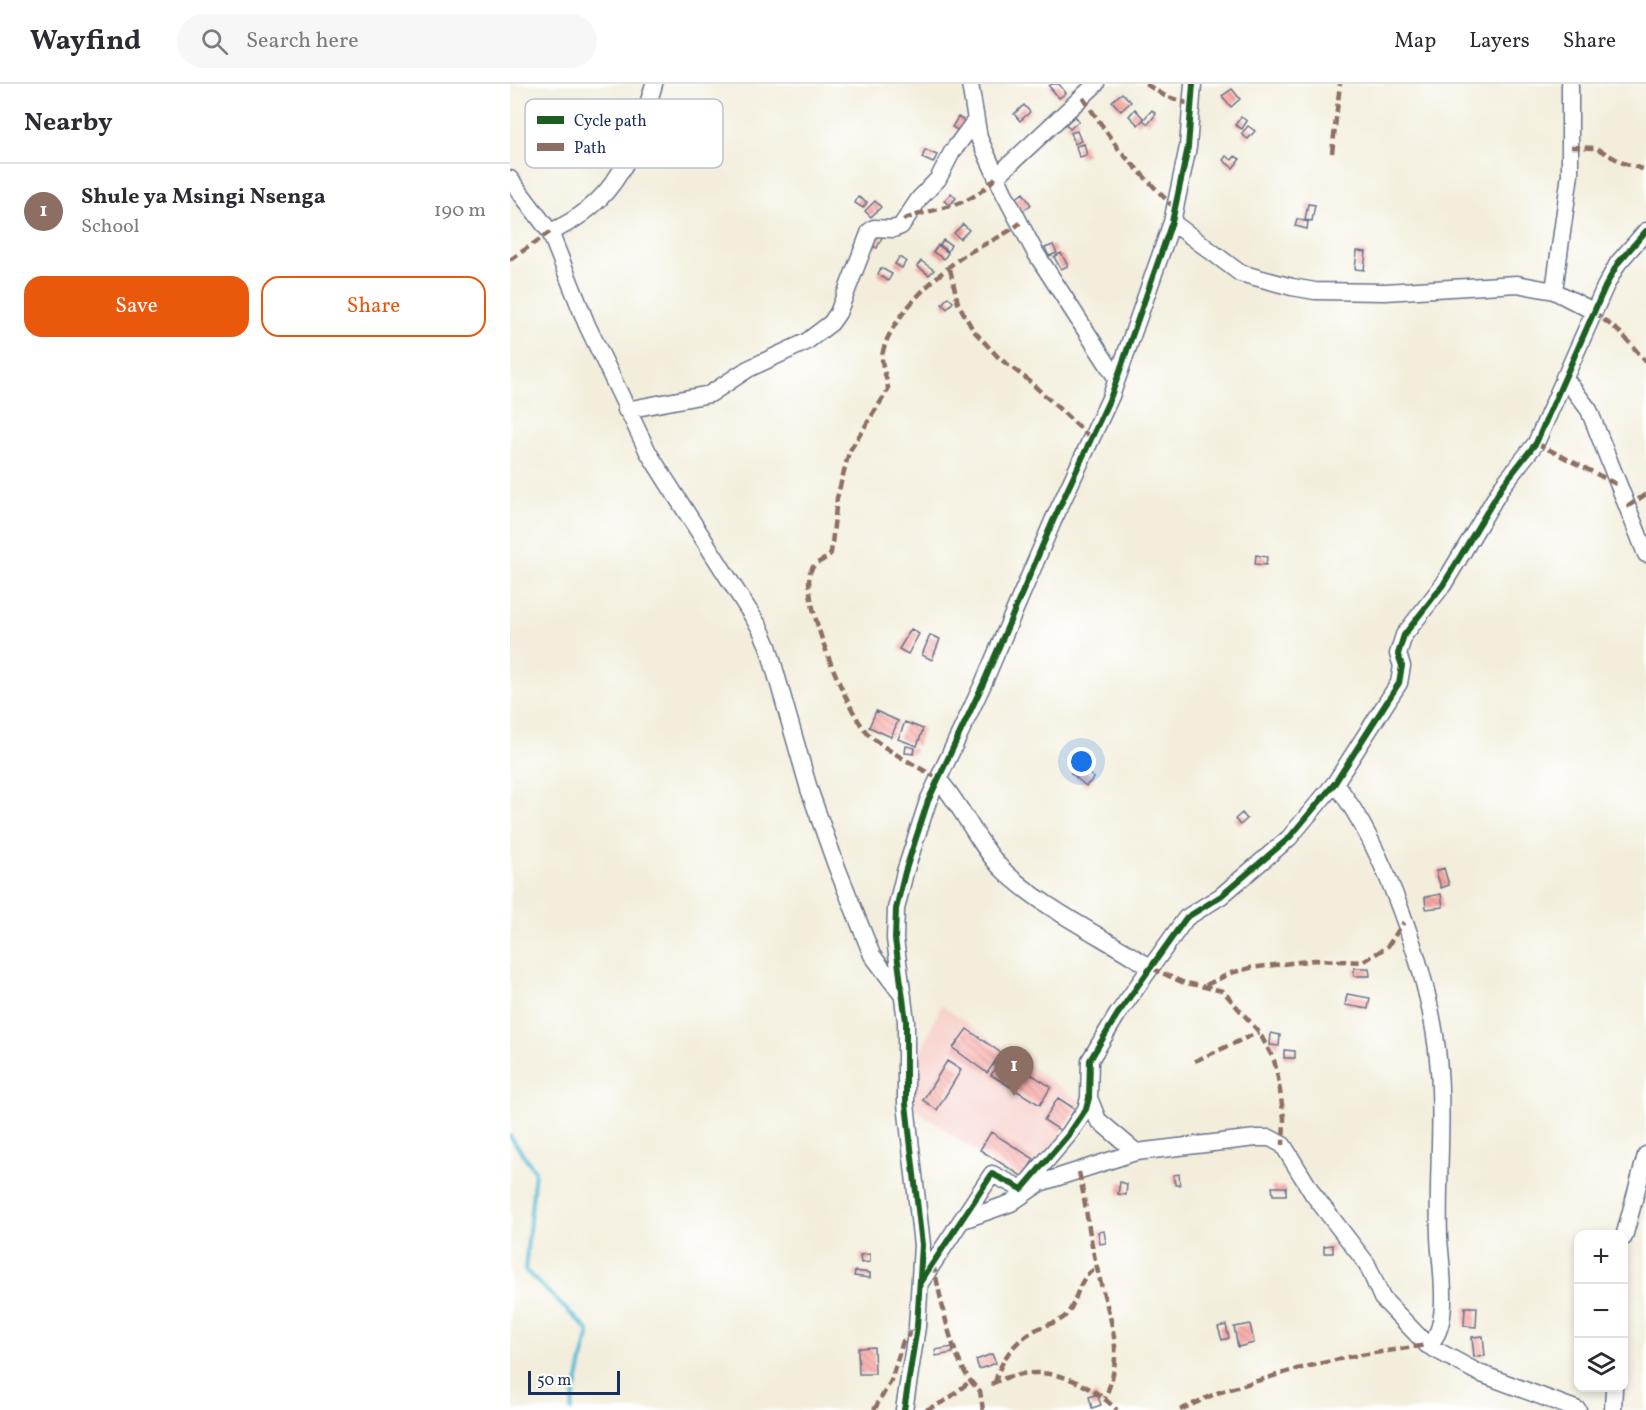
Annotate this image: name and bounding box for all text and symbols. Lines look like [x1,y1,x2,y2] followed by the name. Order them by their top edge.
[177,14,597,68] search box
[30,22,141,61] text: Wayfind
[198,25,231,58] icon: search
[246,26,359,57] text: Search here
[1394,27,1436,56] text: Map
[1469,27,1530,56] text: Layers
[1563,27,1616,56] text: Share
[525,99,723,168] legend
[24,105,113,141] text: Nearby
[574,111,647,133] text: Cycle path
[574,138,606,160] text: Path
[81,182,326,213] text: Shule ya Msingi Nsenga
[39,197,48,225] text: 1
[434,197,486,225] text: 190 m
[81,213,139,241] text: School
[24,276,249,337] button: Save
[261,276,486,337] button: Share
[1067,747,1096,776] your location
[994,1046,1034,1096] pin: 1
[1574,1230,1628,1392] map controls
[1574,1230,1628,1284] button: +
[1574,1284,1628,1338] button: −
[1574,1338,1628,1392] button: layers
[528,1368,620,1396] scale bar
[537,1370,571,1392] text: 50 m

